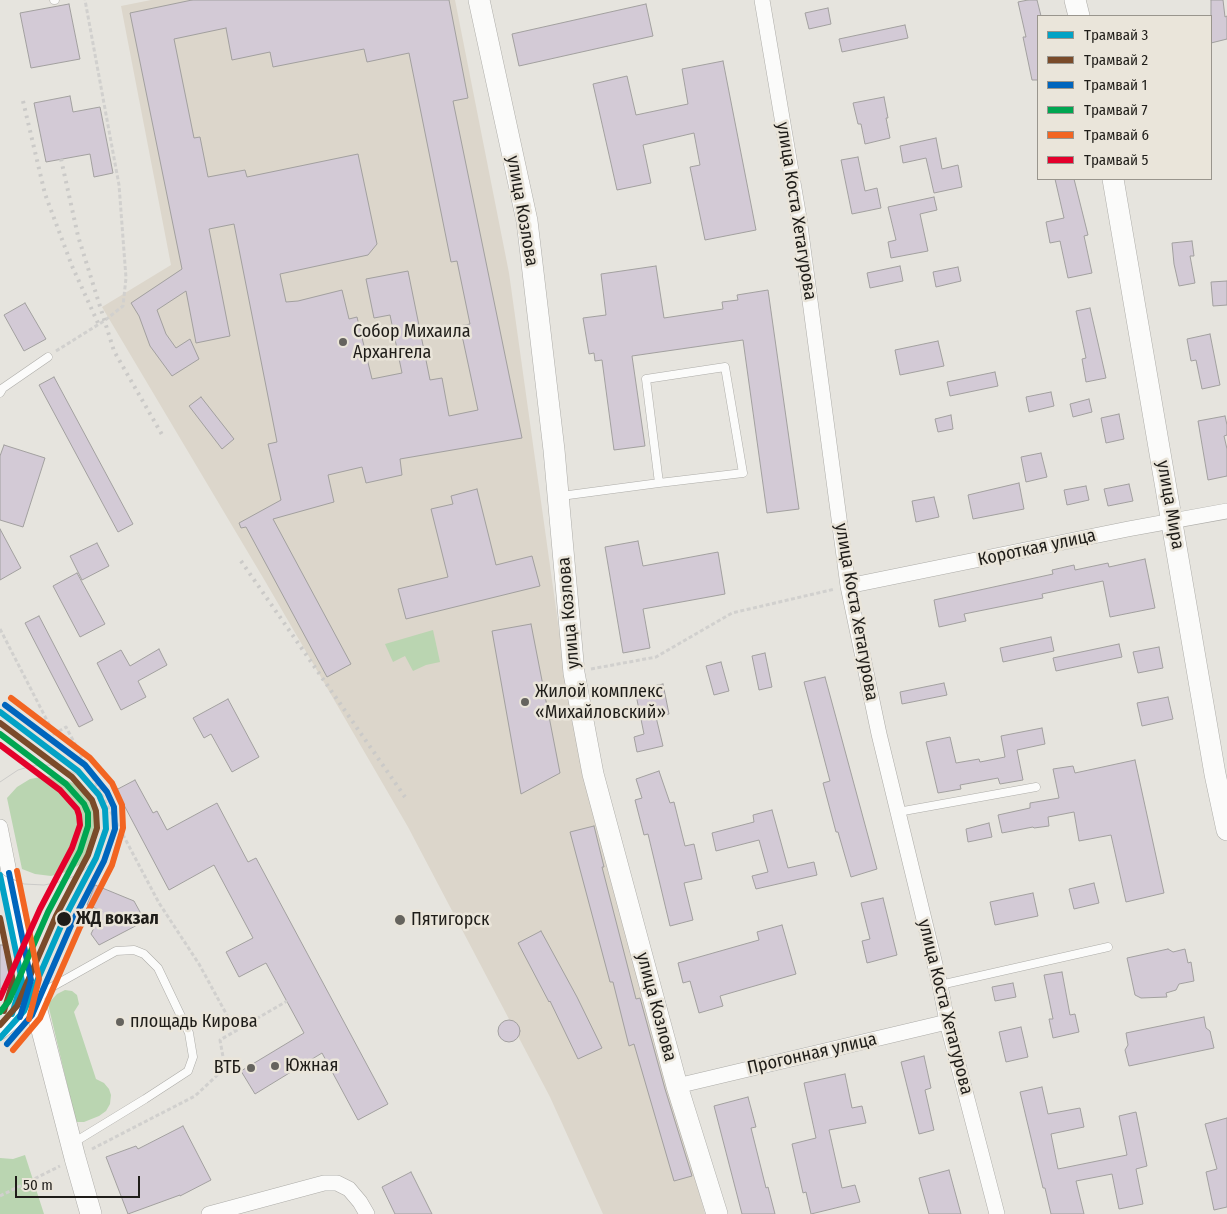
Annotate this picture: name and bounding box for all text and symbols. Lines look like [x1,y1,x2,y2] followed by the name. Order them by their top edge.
[1037,15,1212,180] legend
[1084,26,1148,44] text: Трамвай 3
[1084,51,1148,69] text: Трамвай 2
[1084,76,1147,94] text: Трамвай 1
[1084,101,1148,119] text: Трамвай 7
[771,121,821,301] street label: улица Коста Хетагурова
[1084,126,1149,144] text: Трамвай 6
[1084,151,1148,169] text: Трамвай 5
[502,154,542,268] street label: улица Козлова
[353,321,471,364] place label: Собор Михаила Архангела
[337,336,349,348] marker: Собор Михаила Архангела
[1152,459,1188,551] street label: улица Мира
[830,522,882,702] street label: улица Коста Хетагурова
[976,525,1098,571] street label: Короткая улица
[553,556,585,670] street label: улица Козлова
[535,681,666,724] place label: Жилой комплекс «Михайловский»
[519,696,531,708] marker: Жилой комплекс «Михайловский»
[76,908,159,930] place label: ЖД вокзал
[411,909,489,931] place label: Пятигорск
[55,910,73,928] marker: ЖД вокзал
[393,913,407,927] marker: Пятигорск
[913,917,977,1097] street label: улица Коста Хетагурова
[631,950,681,1064] street label: улица Козлова
[130,1011,258,1033] place label: площадь Кирова
[114,1016,126,1028] marker: площадь Кирова
[745,1029,879,1079] street label: Прогонная улица
[285,1055,338,1077] place label: Южная
[214,1057,241,1079] place label: ВТБ
[269,1060,281,1072] marker: Южная
[245,1062,257,1074] marker: ВТБ
[18,1166,142,1198] scale bar
[23,1176,53,1194] text: 50 m

